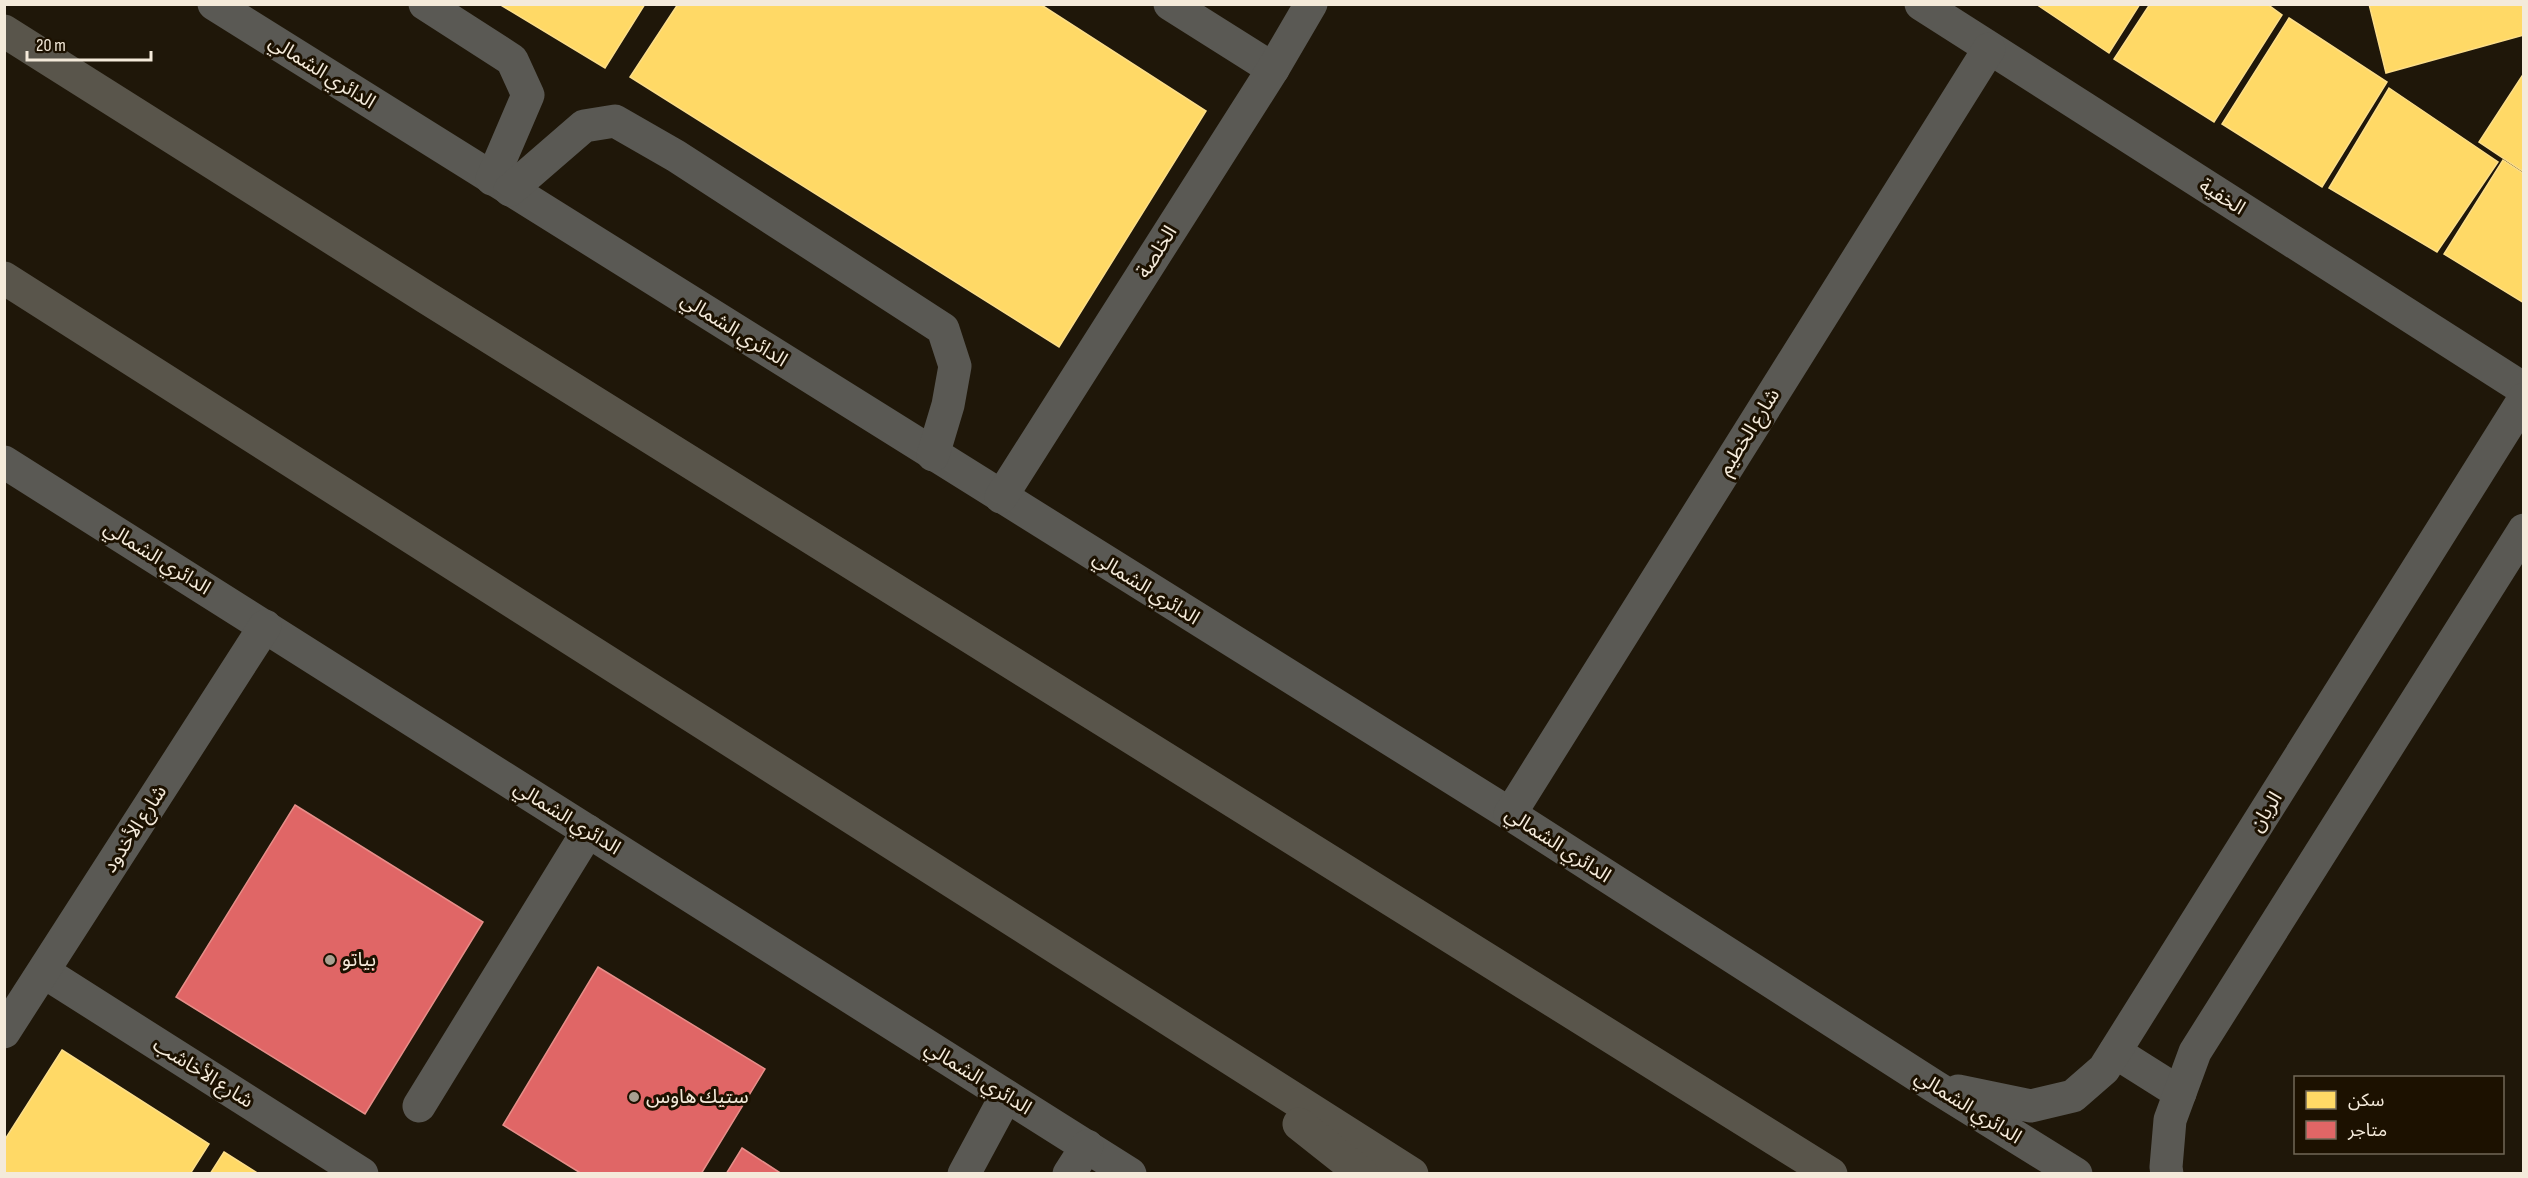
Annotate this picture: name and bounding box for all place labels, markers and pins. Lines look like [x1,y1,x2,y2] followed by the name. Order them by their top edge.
[342,948,376,972] place label: بياتو
[323,953,337,967] marker: بياتو
[646,1085,749,1109] place label: ستيك هاوس
[627,1090,641,1104] marker: ستيك هاوس

